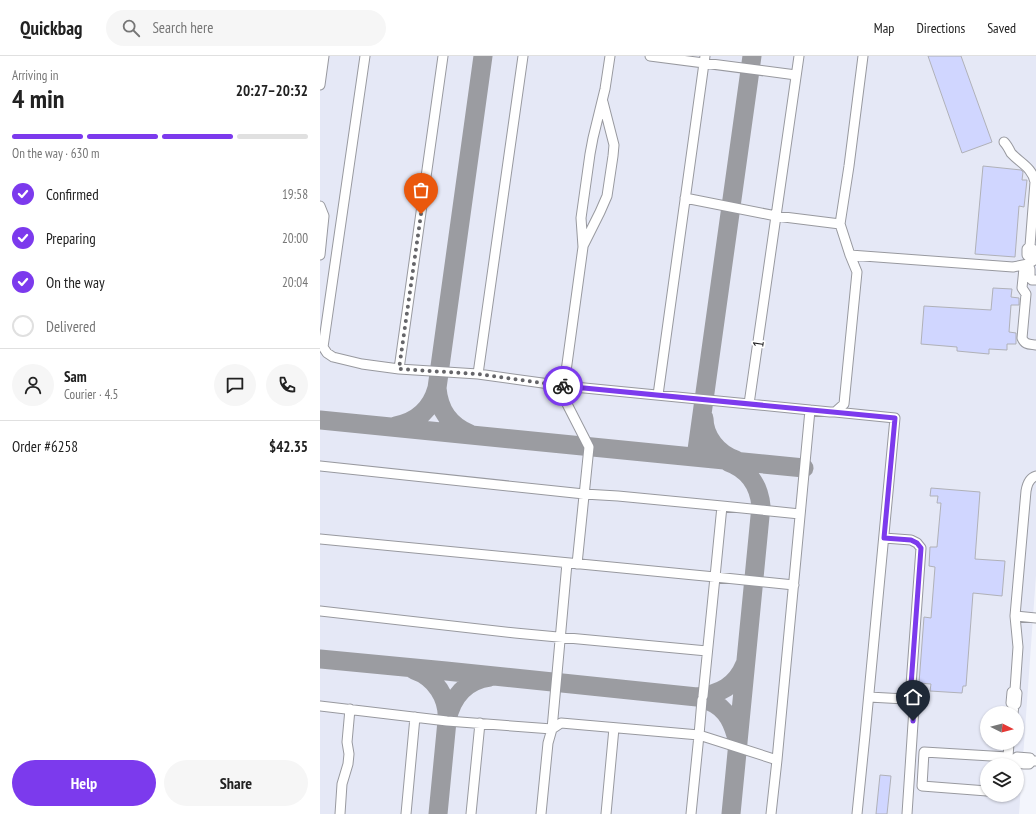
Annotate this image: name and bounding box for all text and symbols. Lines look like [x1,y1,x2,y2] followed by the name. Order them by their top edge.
[106,10,386,46] search box
[20,16,82,40] text: Quickbag
[120,17,142,39] icon: search
[152,18,213,37] text: Search here
[874,19,894,37] text: Map
[916,19,965,37] text: Directions
[987,19,1016,37] text: Saved
[12,67,59,84] text: Arriving in
[236,81,308,100] text: 20:27–20:32
[12,82,65,115] text: 4 min
[12,145,99,162] text: On the way · 630 m
[404,173,438,214] pin
[410,179,432,201] icon: bag
[12,183,34,205] icon: check
[46,185,99,204] text: Confirmed
[282,186,308,203] text: 19:58
[12,227,34,249] icon: check
[46,229,96,248] text: Preparing
[282,230,308,247] text: 20:00
[12,271,34,293] icon: check
[46,273,105,292] text: On the way
[282,274,308,291] text: 20:04
[46,317,96,336] text: Delivered
[748,339,768,349] street label: 1
[12,364,54,406] button: person
[214,364,256,406] button: chat
[266,364,308,406] button: phone
[543,366,583,406] courier
[64,367,87,386] text: Sam
[552,375,574,397] icon: bike
[64,386,118,403] text: Courier · 4.5
[12,437,78,456] text: Order #6258
[269,437,308,456] text: $42.35
[896,680,930,721] pin
[902,686,924,708] icon: home
[980,706,1024,750] north arrow
[980,706,1024,802] map controls
[980,758,1024,802] button: layers
[12,760,156,806] button: Help
[164,760,308,806] button: Share

